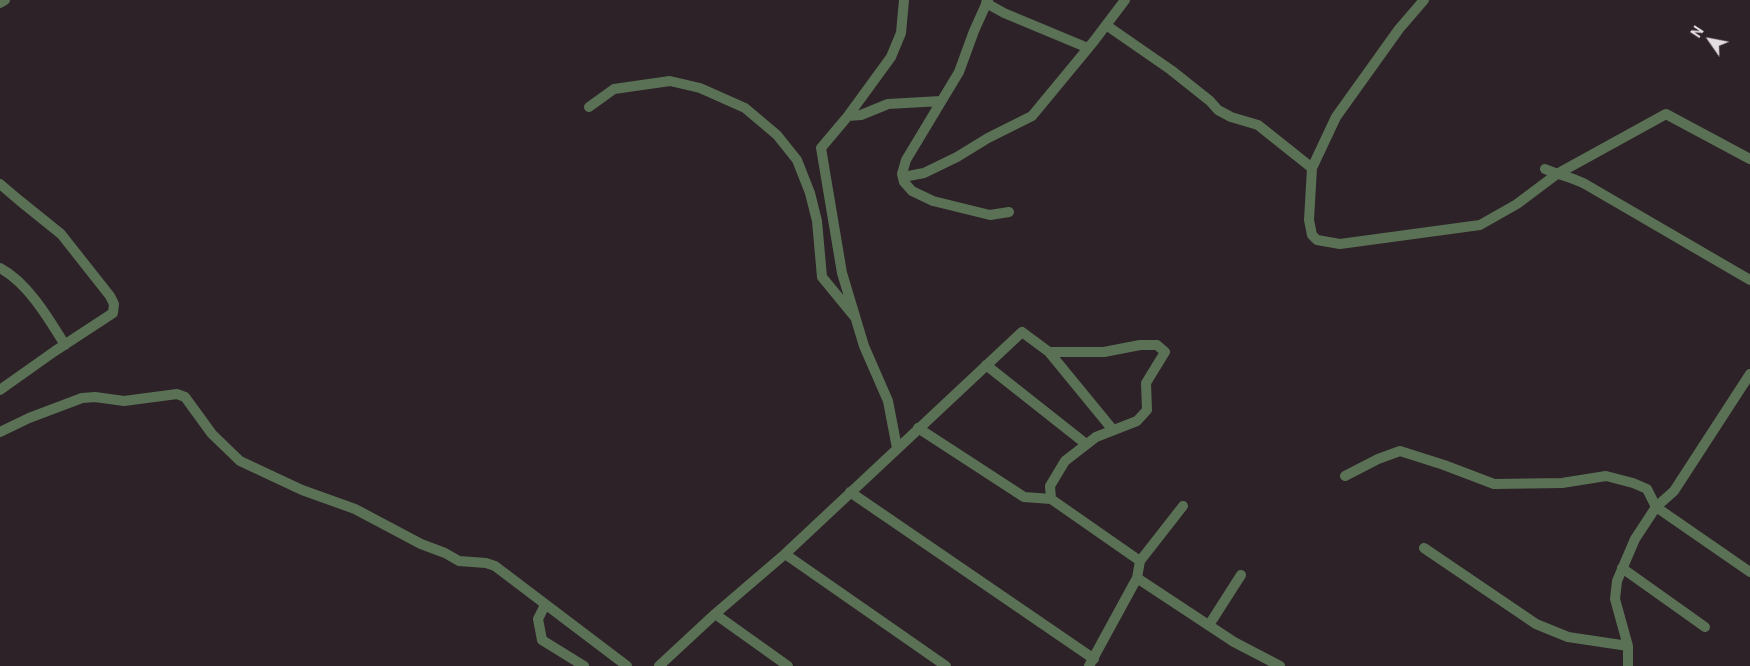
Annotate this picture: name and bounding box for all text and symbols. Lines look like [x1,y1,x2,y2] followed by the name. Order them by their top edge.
[1685,15,1735,65] north arrow
[1688,23,1707,40] text: N

